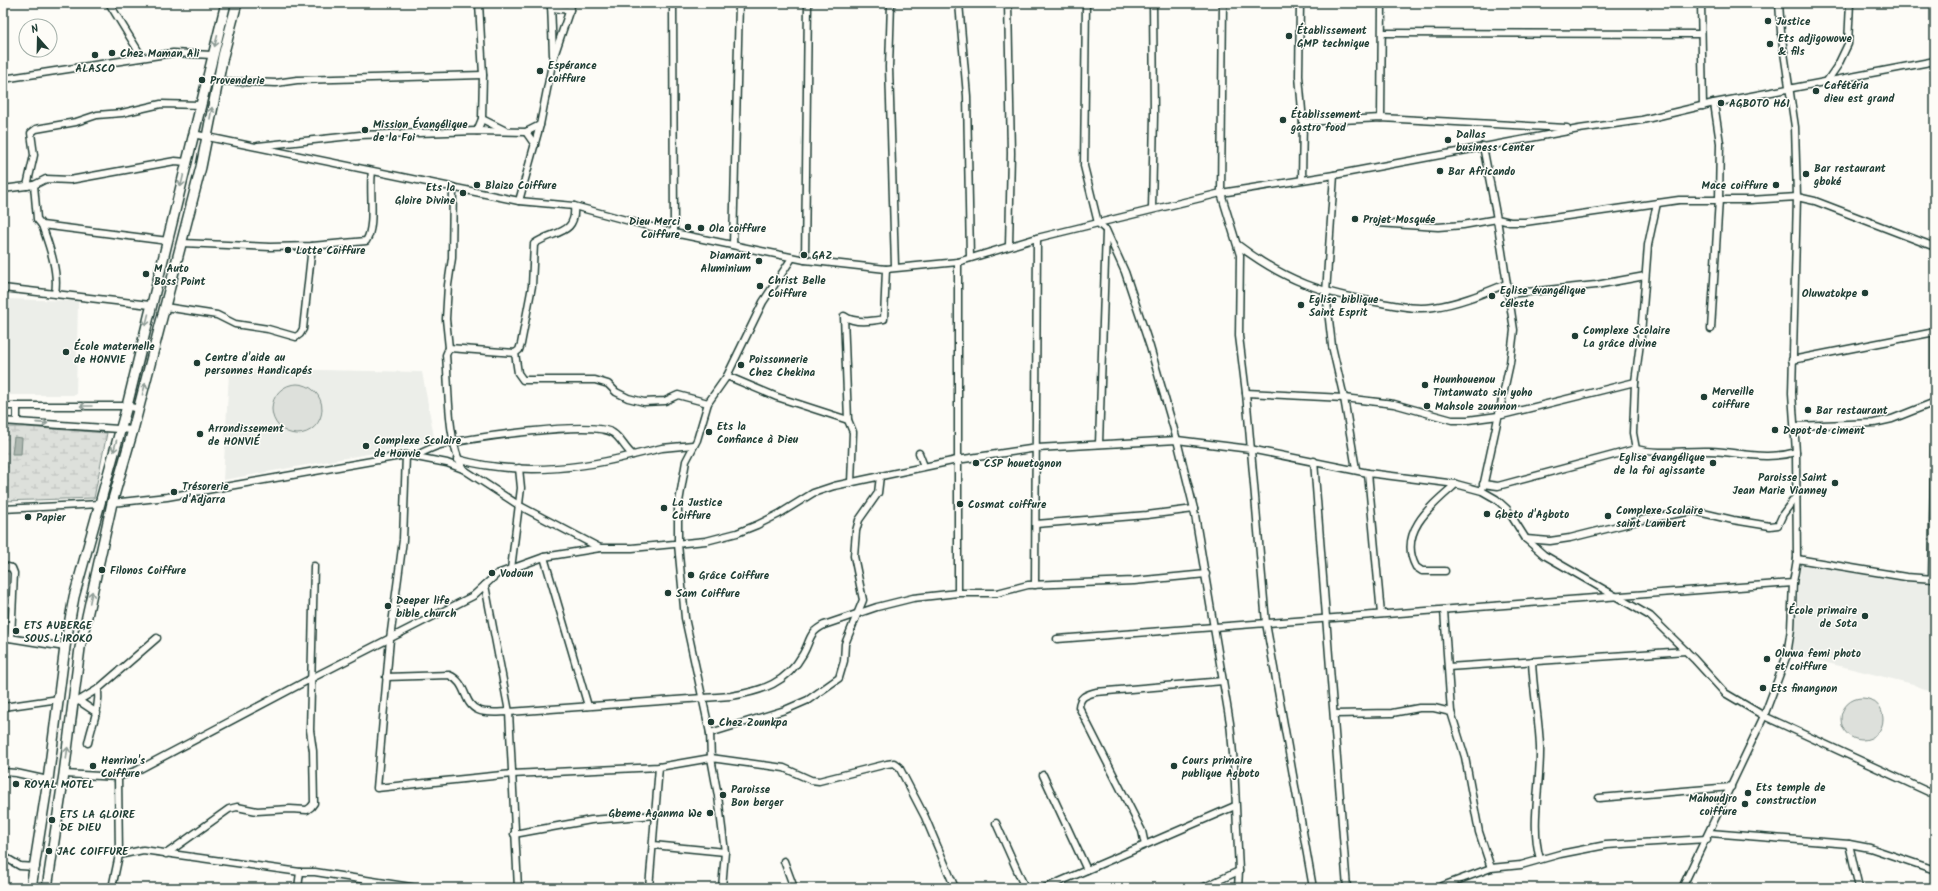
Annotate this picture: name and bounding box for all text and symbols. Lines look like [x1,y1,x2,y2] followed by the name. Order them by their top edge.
[1776,13,1811,31] place label: Justice
[1763,16,1773,26] marker: Justice
[18,18,58,58] north arrow
[29,20,41,39] text: N
[1297,22,1370,53] place label: Établissement GMP technique
[1778,30,1853,61] place label: Ets adjigowowe & fils
[1284,31,1294,41] marker: Établissement GMP technique
[212,34,219,47] one-way arrow
[1765,39,1775,49] marker: Ets adjigowowe & fils
[120,45,201,63] place label: Chez Maman Ali
[107,48,117,58] marker: Chez Maman Ali
[90,50,100,60] marker: ALASCO
[548,57,597,88] place label: Espérance coiffure
[75,60,115,78] place label: ALASCO
[535,66,545,76] marker: Espérance coiffure
[210,72,265,90] place label: Provenderie
[197,75,207,85] marker: Provenderie
[1824,77,1895,108] place label: Cafétéria dieu est grand
[1811,86,1821,96] marker: Cafétéria dieu est grand
[1729,95,1790,113] place label: AGBOTO H61
[1716,98,1726,108] marker: AGBOTO H61
[1290,106,1362,137] place label: Établissement gastro food
[207,107,215,120] one-way arrow
[1278,115,1288,125] marker: Établissement gastro food
[373,116,468,147] place label: Mission Évangélique de la Foi
[360,125,370,135] marker: Mission Évangélique de la Foi
[1456,126,1535,157] place label: Dallas business Center
[1443,135,1453,145] marker: Dallas business Center
[1813,160,1887,191] place label: Bar restaurant gboké
[1448,163,1515,181] place label: Bar Africando
[1435,166,1445,176] marker: Bar Africando
[1801,169,1811,179] marker: Bar restaurant gboké
[178,174,185,187] one-way arrow
[485,177,557,195] place label: Blaizo Coiffure
[1702,177,1769,195] place label: Mace coiffure
[395,179,456,210] place label: Ets la Gloire Divine
[472,180,482,190] marker: Blaizo Coiffure
[1771,180,1781,190] marker: Mace coiffure
[458,188,468,198] marker: Ets la Gloire Divine
[1363,211,1436,229] place label: Projet Mosquée
[629,213,681,244] place label: Dieu Merci Coiffure
[1350,214,1360,224] marker: Projet Mosquée
[709,220,767,238] place label: Ola coiffure
[683,222,693,232] marker: Dieu Merci Coiffure
[696,223,706,233] marker: Ola coiffure
[296,242,366,260] place label: Lotte Coiffure
[283,245,293,255] marker: Lotte Coiffure
[701,247,752,278] place label: Diamant Aluminium
[812,247,833,265] place label: GAZ
[799,250,809,260] marker: GAZ
[754,256,764,266] marker: Diamant Aluminium
[154,260,206,291] place label: M Auto Boss Point
[141,269,151,279] marker: M Auto Boss Point
[768,272,826,303] place label: Christ Belle Coiffure
[755,281,765,291] marker: Christ Belle Coiffure
[1500,282,1586,313] place label: Eglise évangélique céleste
[1802,285,1858,303] place label: Oluwatokpe
[1860,288,1870,298] marker: Oluwatokpe
[1309,291,1379,322] place label: Eglise biblique Saint Esprit
[1487,291,1497,301] marker: Eglise évangélique céleste
[1296,300,1306,310] marker: Eglise biblique Saint Esprit
[142,313,150,326] one-way arrow
[1583,322,1671,353] place label: Complexe Scolaire La grâce divine
[1570,331,1580,341] marker: Complexe Scolaire La grâce divine
[74,338,155,369] place label: École maternelle de HONVIE
[61,347,71,357] marker: École maternelle de HONVIE
[204,349,313,380] place label: Centre d'aide au personnes Handicapés
[749,351,816,382] place label: Poissonnerie Chez Chekina
[192,358,202,368] marker: Centre d'aide au personnes Handicapés
[736,360,746,370] marker: Poissonnerie Chez Chekina
[1433,371,1533,402] place label: Hounhouenou Tintanwato sin yoho
[1420,380,1430,390] marker: Hounhouenou Tintanwato sin yoho
[140,383,148,396] one-way arrow
[1712,383,1754,414] place label: Merveille coiffure
[1699,392,1709,402] marker: Merveille coiffure
[1435,398,1517,416] place label: Mahsole zounnon
[1422,401,1432,411] marker: Mahsole zounnon
[80,402,93,410] one-way arrow
[1816,402,1889,420] place label: Bar restaurant
[1803,405,1813,415] marker: Bar restaurant
[717,418,799,449] place label: Ets la Confiance à Dieu
[35,419,48,426] one-way arrow
[208,420,285,451] place label: Arrondissement de HONVIÉ
[1783,422,1866,440] place label: Depot de ciment
[1770,425,1780,435] marker: Depot de ciment
[704,427,714,437] marker: Ets la Confiance à Dieu
[195,429,205,439] marker: Arrondissement de HONVIÉ
[374,432,462,463] place label: Complexe Scolaire de Honvie
[111,440,119,453] one-way arrow
[361,441,371,451] marker: Complexe Scolaire de Honvie
[1614,449,1706,480] place label: Eglise évangélique de la foi agissante
[984,455,1062,473] place label: CSP houetognon
[971,458,981,468] marker: CSP houetognon
[1708,458,1718,468] marker: Eglise évangélique de la foi agissante
[1732,469,1828,500] place label: Paroisse Saint Jean Marie Vianney
[182,478,229,509] place label: Trésorerie d'Adjarra
[1830,478,1840,488] marker: Paroisse Saint Jean Marie Vianney
[169,487,179,497] marker: Trésorerie d'Adjarra
[672,494,723,525] place label: La Justice Coiffure
[968,496,1047,514] place label: Cosmat coiffure
[955,499,965,509] marker: Cosmat coiffure
[1616,502,1704,533] place label: Complexe Scolaire saint Lambert
[659,503,669,513] marker: La Justice Coiffure
[1495,506,1569,524] place label: Gbeto d'Agboto
[36,509,67,527] place label: Papier
[1482,509,1492,519] marker: Gbeto d'Agboto
[1603,511,1613,521] marker: Complexe Scolaire saint Lambert
[23,512,33,522] marker: Papier
[110,562,187,580] place label: Filonos Coiffure
[97,565,107,575] marker: Filonos Coiffure
[500,565,533,583] place label: Vodoun
[699,567,770,585] place label: Grâce Coiffure
[487,568,497,578] marker: Vodoun
[686,570,696,580] marker: Grâce Coiffure
[676,585,740,603] place label: Sam Coiffure
[663,588,673,598] marker: Sam Coiffure
[88,590,96,603] one-way arrow
[396,592,456,623] place label: Deeper life bible church
[383,601,393,611] marker: Deeper life bible church
[1788,602,1858,633] place label: École primaire de Sota
[1860,611,1870,621] marker: École primaire de Sota
[24,617,93,648] place label: ETS AUBERGE SOUS L'IROKO
[11,626,21,636] marker: ETS AUBERGE SOUS L'IROKO
[1775,645,1861,676] place label: Oluwa femi photo et coiffure
[1762,654,1772,664] marker: Oluwa femi photo et coiffure
[1771,680,1837,698] place label: Ets finangnon
[1758,683,1768,693] marker: Ets finangnon
[719,714,788,732] place label: Chez Zounkpa
[706,717,716,727] marker: Chez Zounkpa
[63,747,71,760] one-way arrow
[101,752,146,783] place label: Henrino's Coiffure
[1181,752,1259,783] place label: Cours primaire publique Agboto
[88,761,98,771] marker: Henrino's Coiffure
[1169,761,1179,771] marker: Cours primaire publique Agboto
[24,776,94,794] place label: ROYAL MOTEL
[11,779,21,789] marker: ROYAL MOTEL
[1756,779,1826,810] place label: Ets temple de construction
[731,781,784,812] place label: Paroisse Bon berger
[1743,788,1753,798] marker: Ets temple de construction
[718,790,728,800] marker: Paroisse Bon berger
[1689,790,1738,821] place label: Mahoudjro coiffure
[1740,799,1750,809] marker: Mahoudjro coiffure
[608,805,703,823] place label: Gbeme Aganma We
[60,806,136,837] place label: ETS LA GLOIRE DE DIEU
[705,808,715,818] marker: Gbeme Aganma We
[47,815,57,825] marker: ETS LA GLOIRE DE DIEU
[57,843,129,861] place label: JAC COIFFURE
[44,846,54,856] marker: JAC COIFFURE

